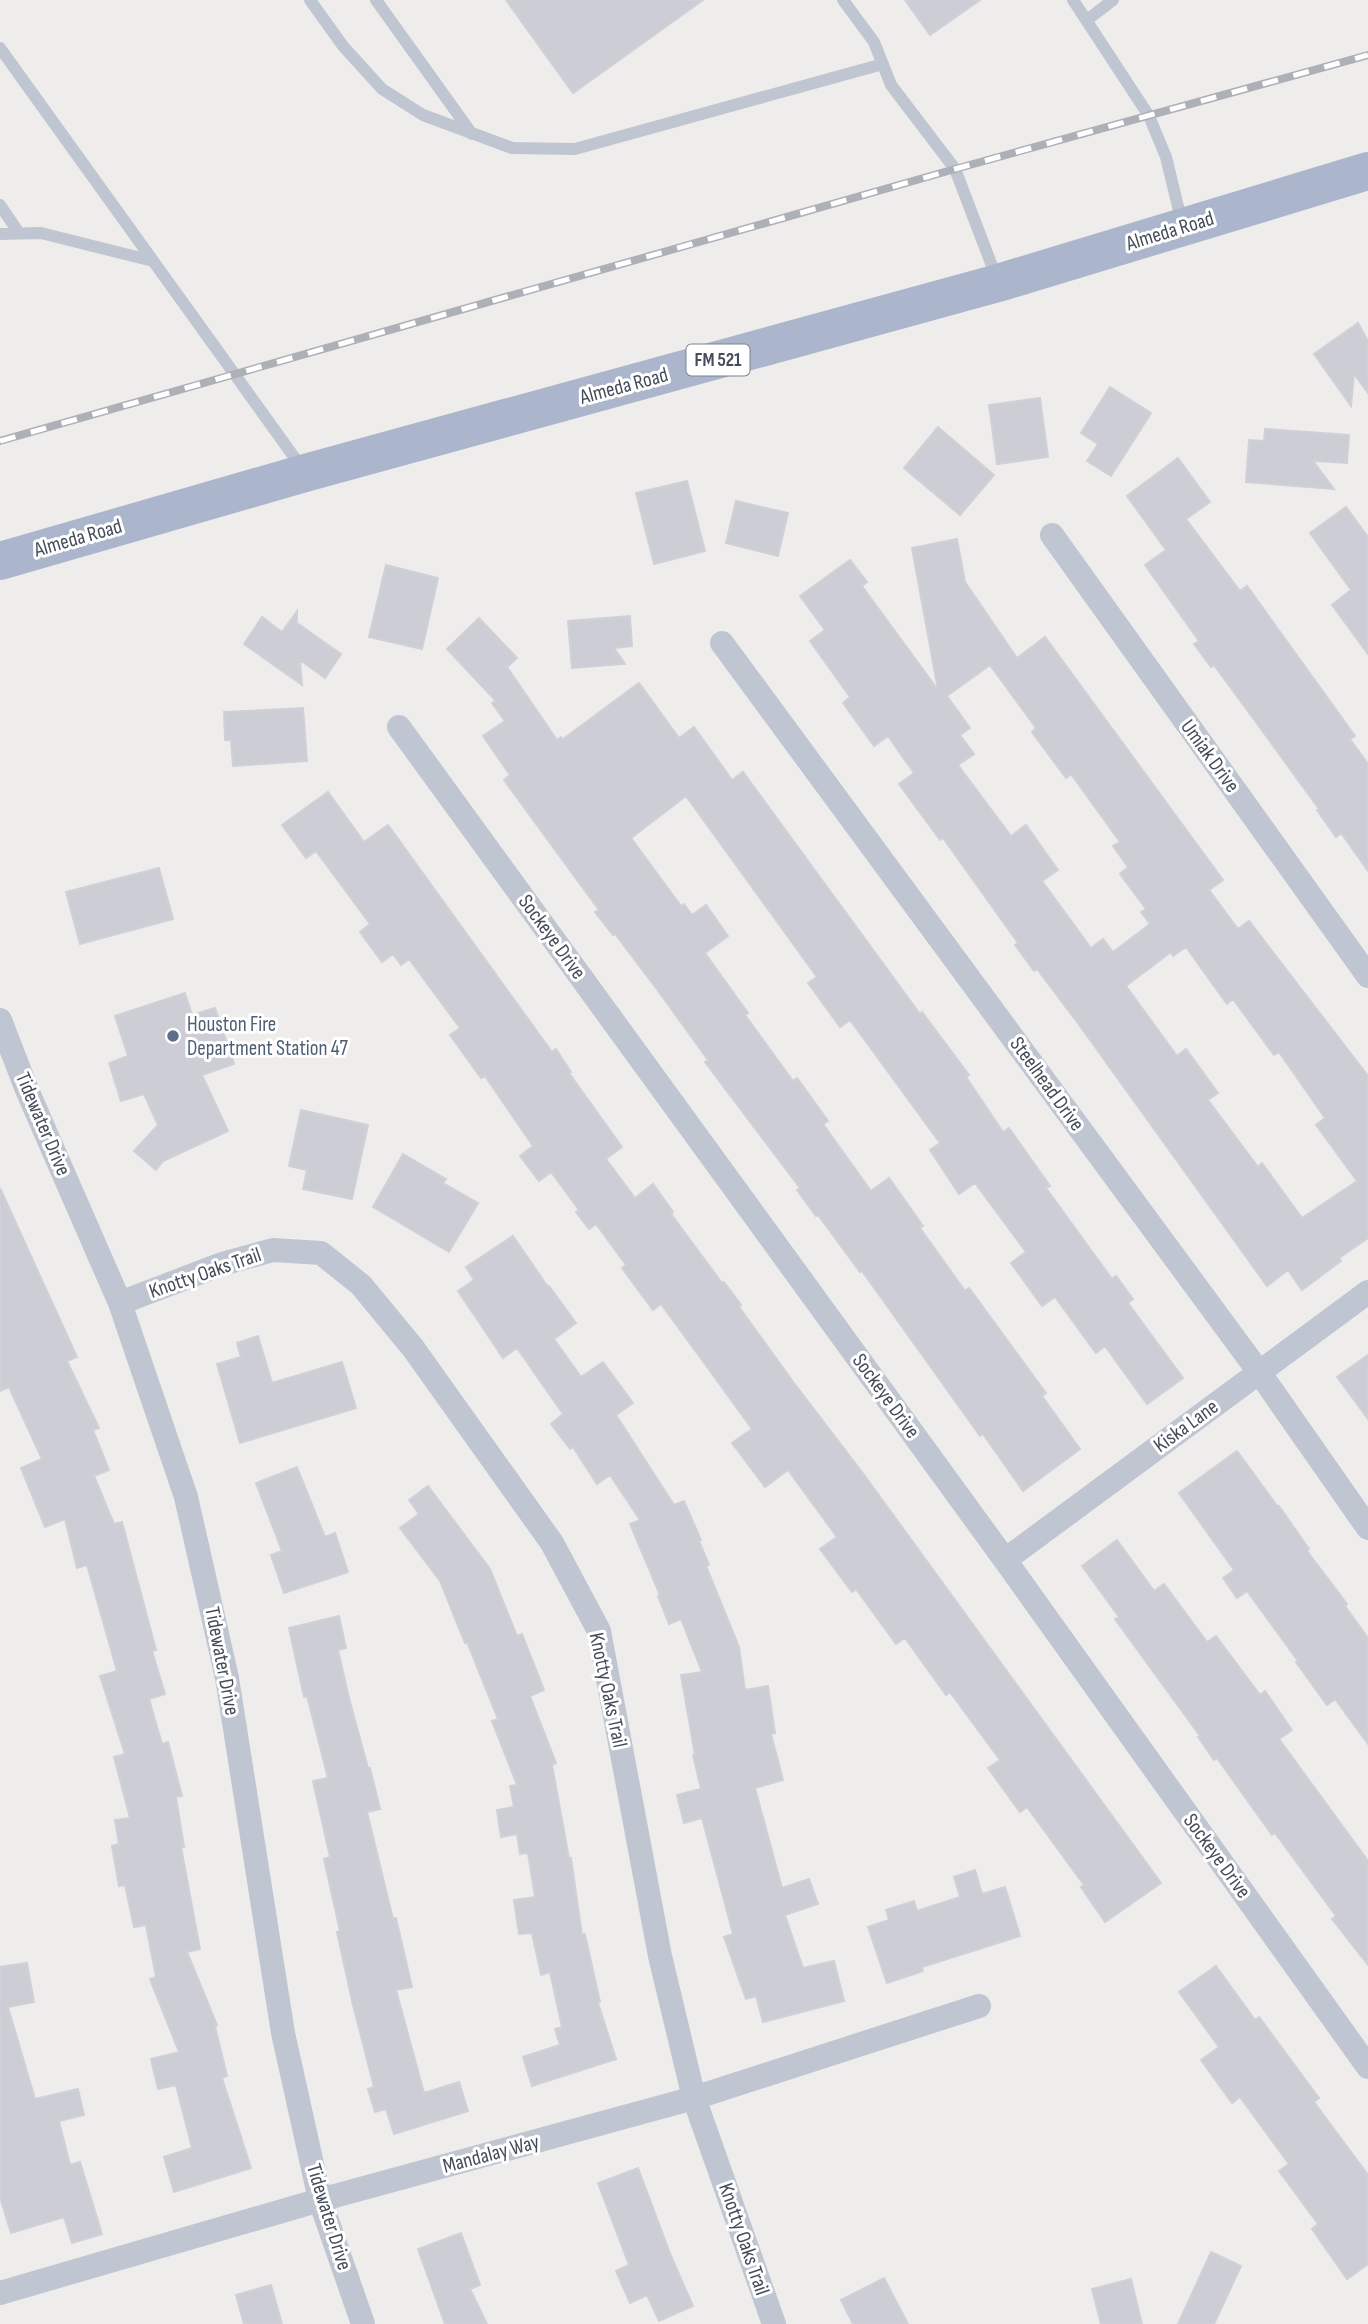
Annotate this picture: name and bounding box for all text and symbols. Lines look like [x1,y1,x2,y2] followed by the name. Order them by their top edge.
[1122,206,1217,256] street label: Almeda Road
[686,344,750,376] road number: FM 521
[576,362,671,410] street label: Almeda Road
[30,514,125,563] street label: Almeda Road
[1175,715,1245,797] street label: Umiak Drive
[513,890,591,984] street label: Sockeye Drive
[187,1012,348,1061] place label: Houston Fire Department Station 47
[165,1028,181,1044] marker: Houston Fire Department Station 47
[1004,1032,1090,1136] street label: Steelhead Drive
[10,1069,76,1179] street label: Tidewater Drive
[146,1242,264,1304] street label: Knotty Oaks Trail
[847,1349,925,1443] street label: Sockeye Drive
[1149,1394,1223,1458] street label: Kiska Lane
[199,1605,245,1717] street label: Tidewater Drive
[584,1630,632,1750] street label: Knotty Oaks Trail
[1178,1809,1256,1903] street label: Sockeye Drive
[440,2129,542,2179] street label: Mandalay Way
[301,2161,357,2273] street label: Tidewater Drive
[713,2180,775,2298] street label: Knotty Oaks Trail

